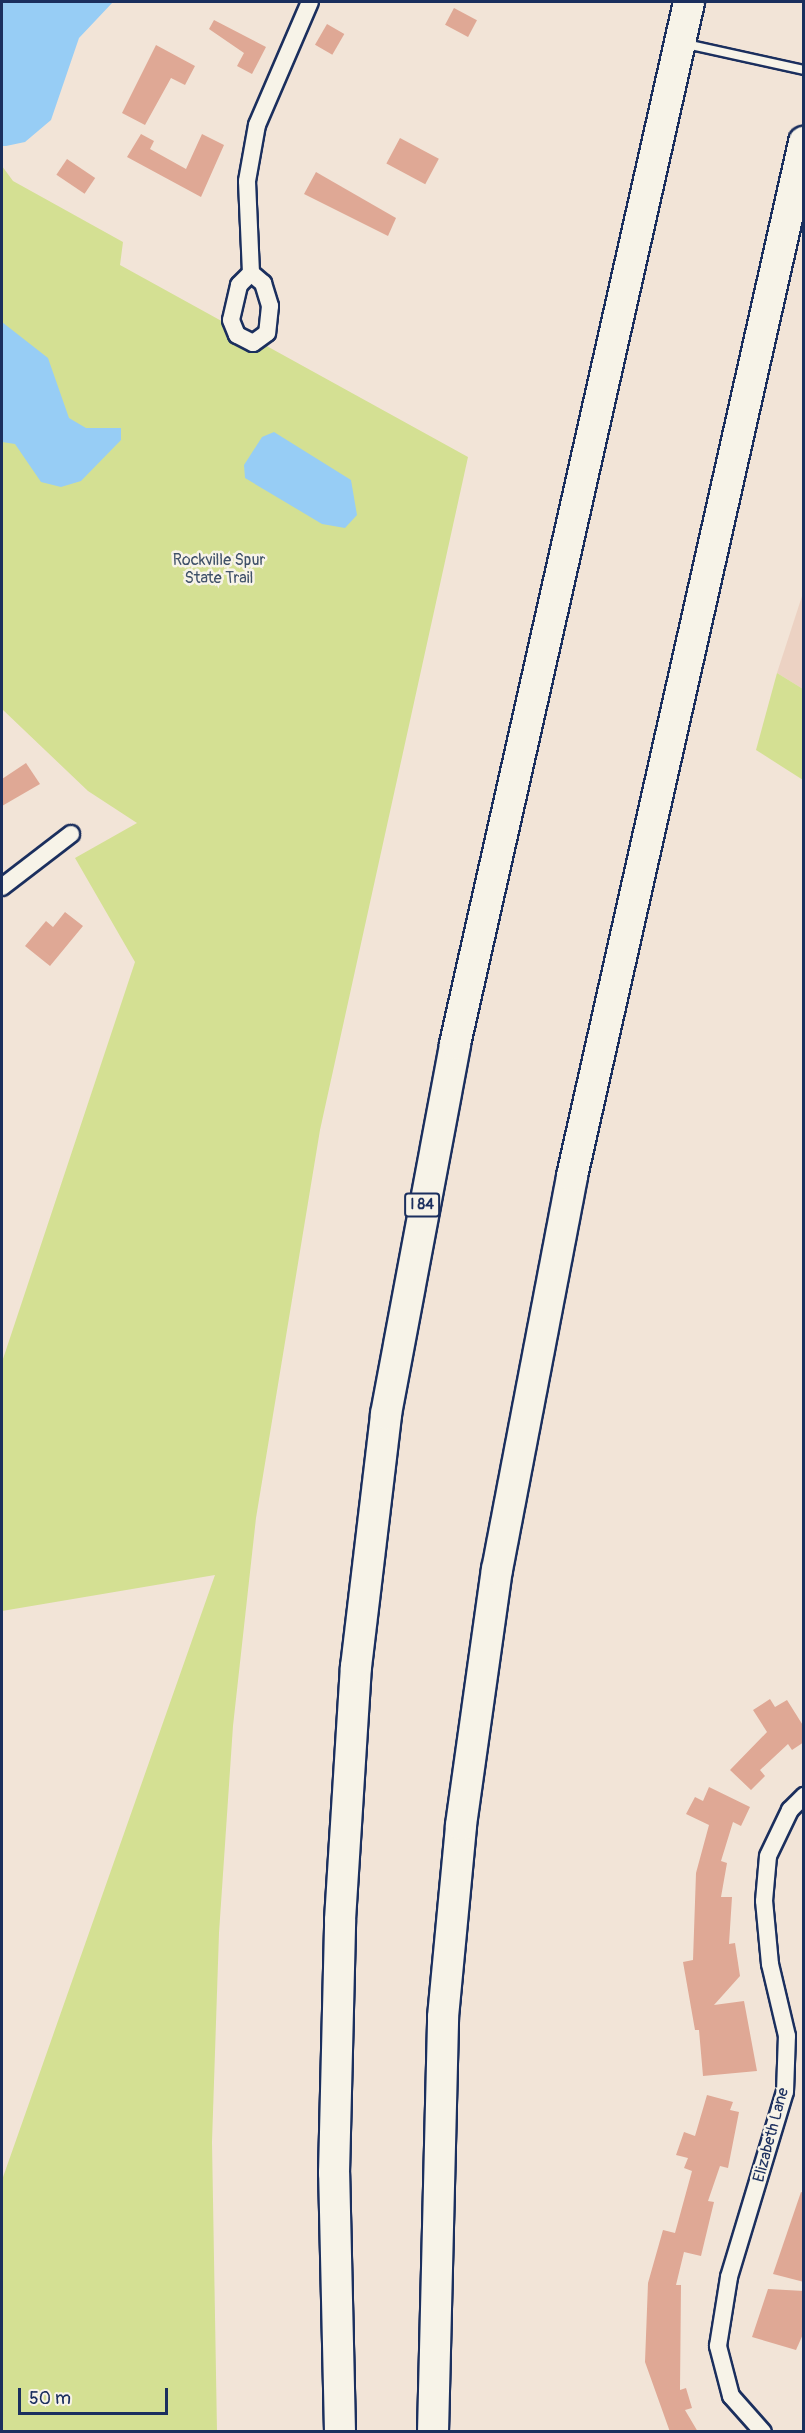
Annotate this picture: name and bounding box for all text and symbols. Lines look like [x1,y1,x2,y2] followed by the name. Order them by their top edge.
[173,550,265,588] park label: Rockville Spur State Trail
[404,1193,440,1217] road number: I 84
[749,2086,793,2184] street label: Elizabeth Lane
[21,2376,171,2414] scale bar
[29,2387,71,2410] text: 50 m

